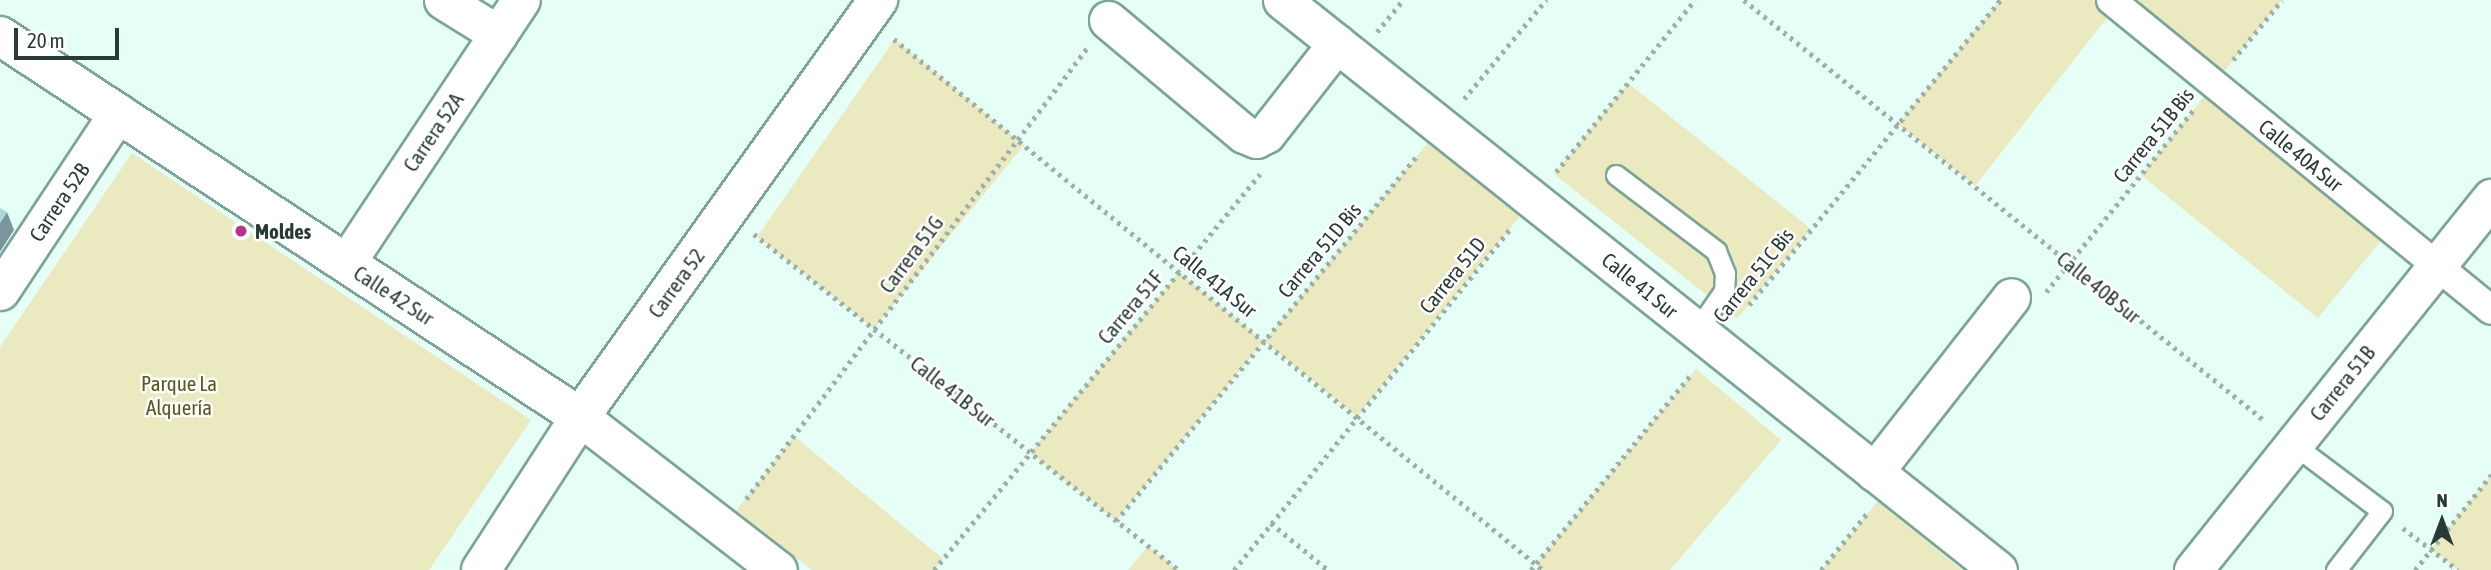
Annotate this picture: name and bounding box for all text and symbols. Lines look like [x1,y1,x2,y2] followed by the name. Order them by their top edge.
[18,14,122,58] scale bar
[27,28,65,52] text: 20 m
[2107,83,2199,187] street label: Carrera 51B Bis
[398,88,468,176] street label: Carrera 52A
[2254,114,2348,196] street label: Calle 40A Sur
[24,158,94,246] street label: Carrera 52B
[1272,197,1366,303] street label: Carrera 51D Bis
[874,210,948,298] street label: Carrera 51G
[255,218,311,244] place label: Moldes
[233,223,249,239] marker: Moldes
[1707,223,1799,327] street label: Carrera 51C Bis
[1414,232,1490,318] street label: Carrera 51D
[1168,240,1262,322] street label: Calle 41A Sur
[643,244,709,322] street label: Carrera 52
[2052,246,2146,328] street label: Calle 40B Sur
[1597,247,1683,323] street label: Calle 41 Sur
[349,260,439,330] street label: Calle 42 Sur
[1092,265,1168,349] street label: Carrera 51F
[2304,340,2380,426] street label: Carrera 51B
[906,350,1000,432] street label: Calle 41B Sur
[141,370,217,420] park label: Parque La Alquería
[2407,486,2477,556] north arrow
[2436,489,2448,511] text: N

